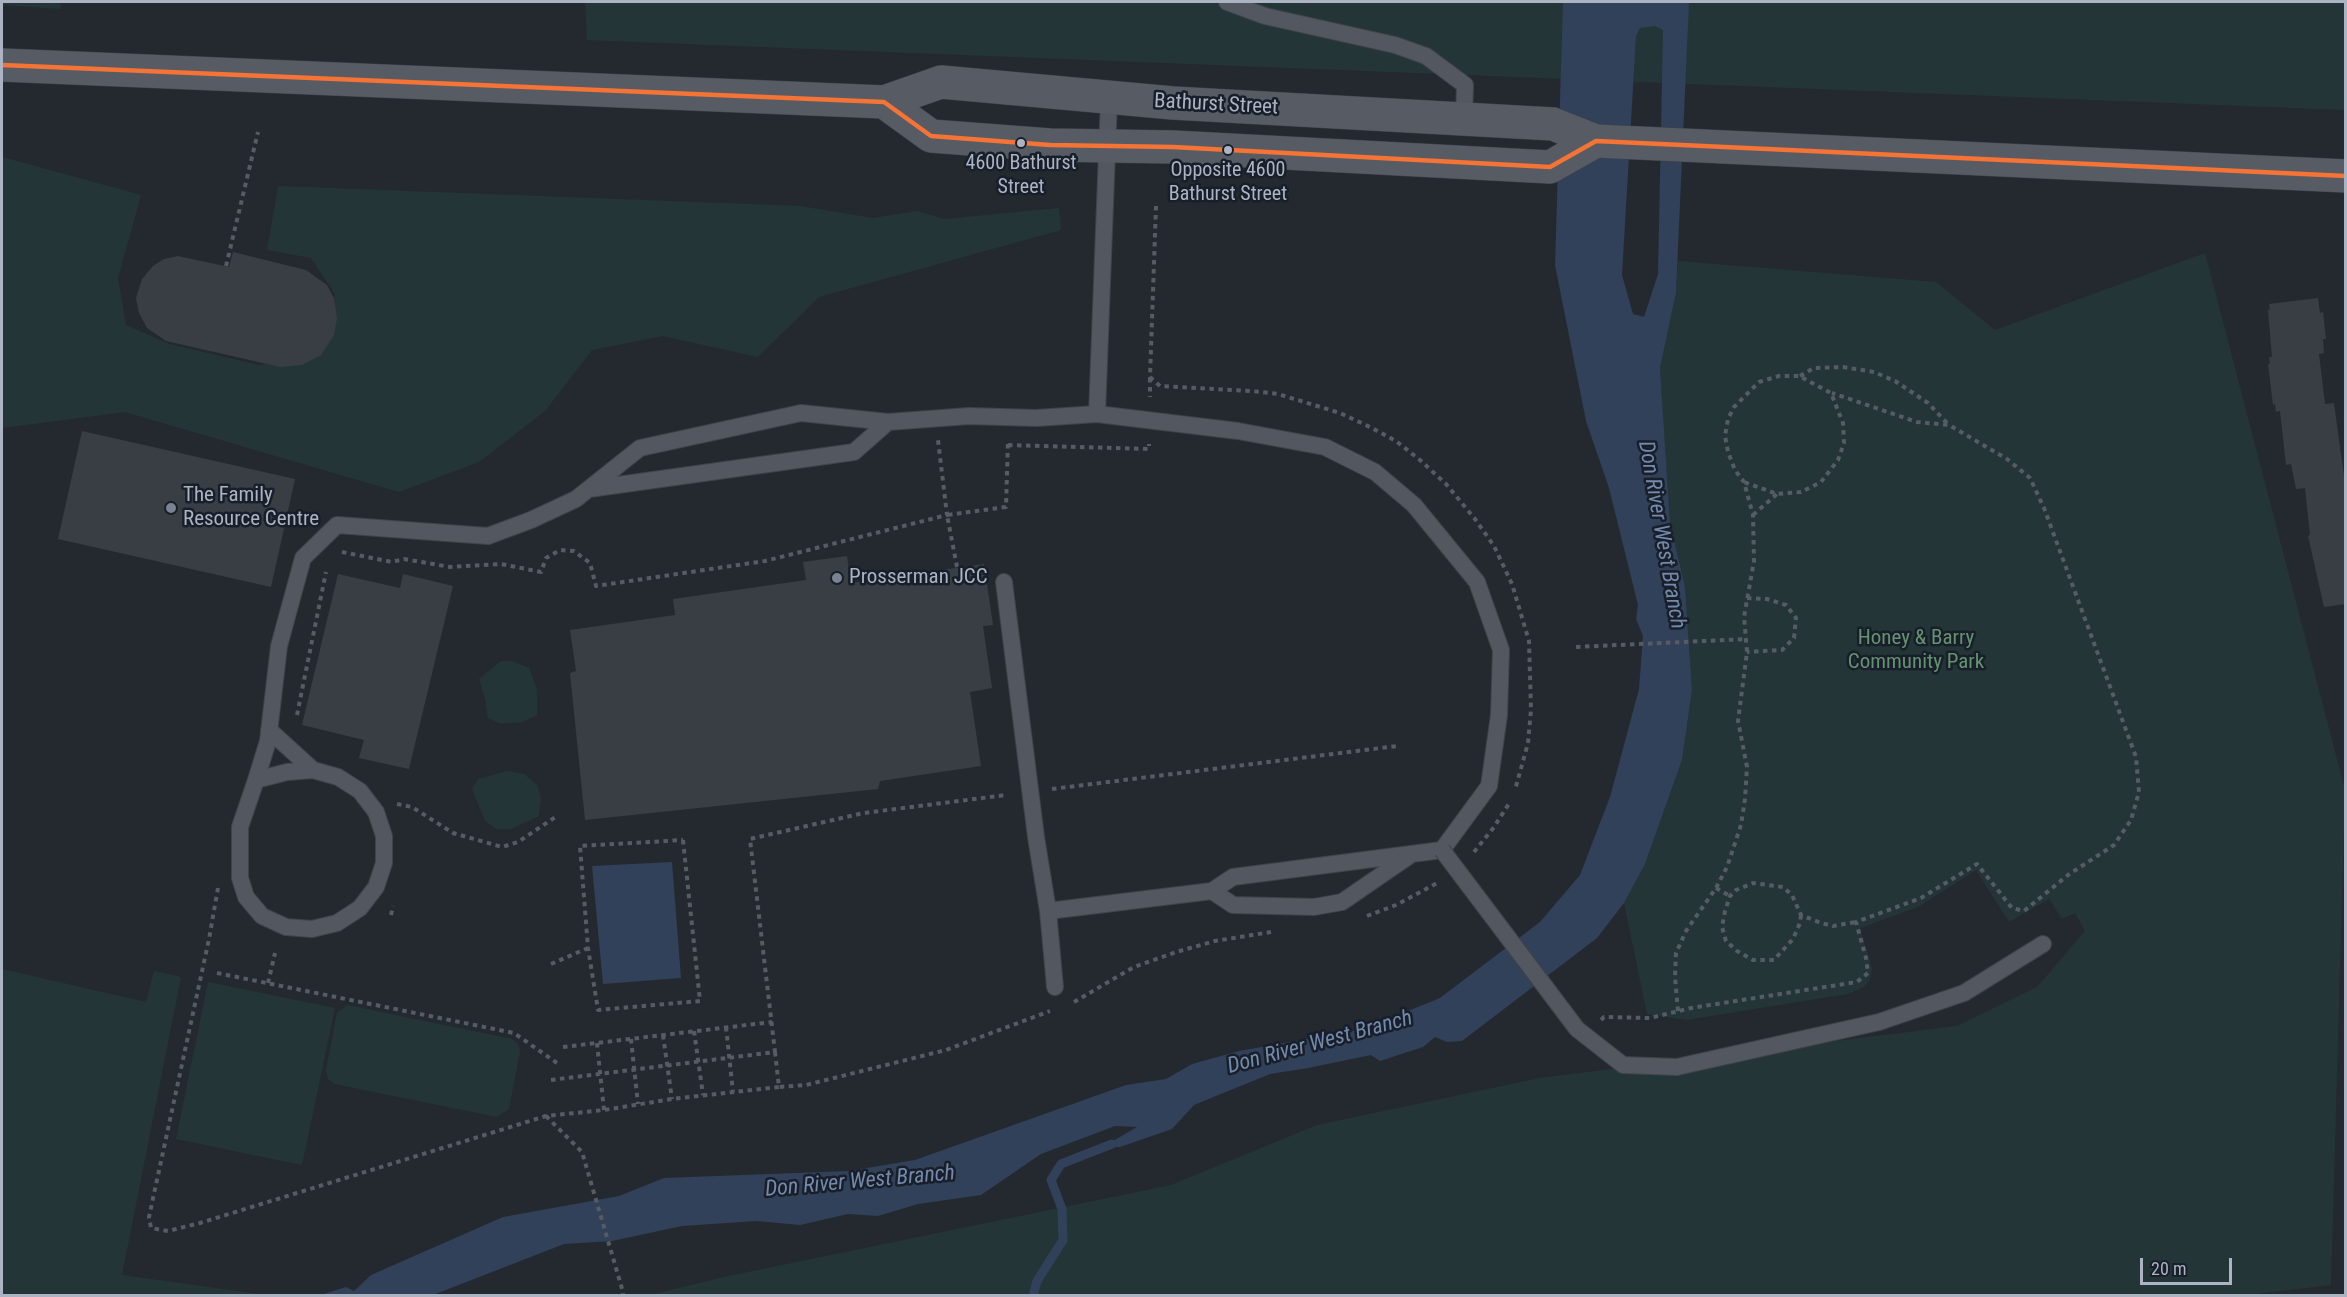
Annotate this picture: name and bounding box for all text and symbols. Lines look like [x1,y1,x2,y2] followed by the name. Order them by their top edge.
[1153,89,1279,121] street label: Bathurst Street
[1015,137,1027,149] marker: 4600 Bathurst Street
[1222,144,1234,156] marker: Opposite 4600 Bathurst Street
[966,152,1076,199] place label: 4600 Bathurst Street
[1169,159,1287,206] place label: Opposite 4600 Bathurst Street
[1631,439,1691,631] water label: Don River West Branch
[183,483,319,533] place label: The Family Resource Centre
[164,501,178,515] marker: The Family Resource Centre
[849,565,988,591] place label: Prosserman JCC
[830,571,844,585] marker: Prosserman JCC
[1848,626,1984,676] park label: Honey & Barry Community Park
[1225,1006,1415,1080] water label: Don River West Branch
[764,1161,956,1203] water label: Don River West Branch
[2143,1246,2234,1284] scale bar
[2151,1258,2186,1279] text: 20 m

